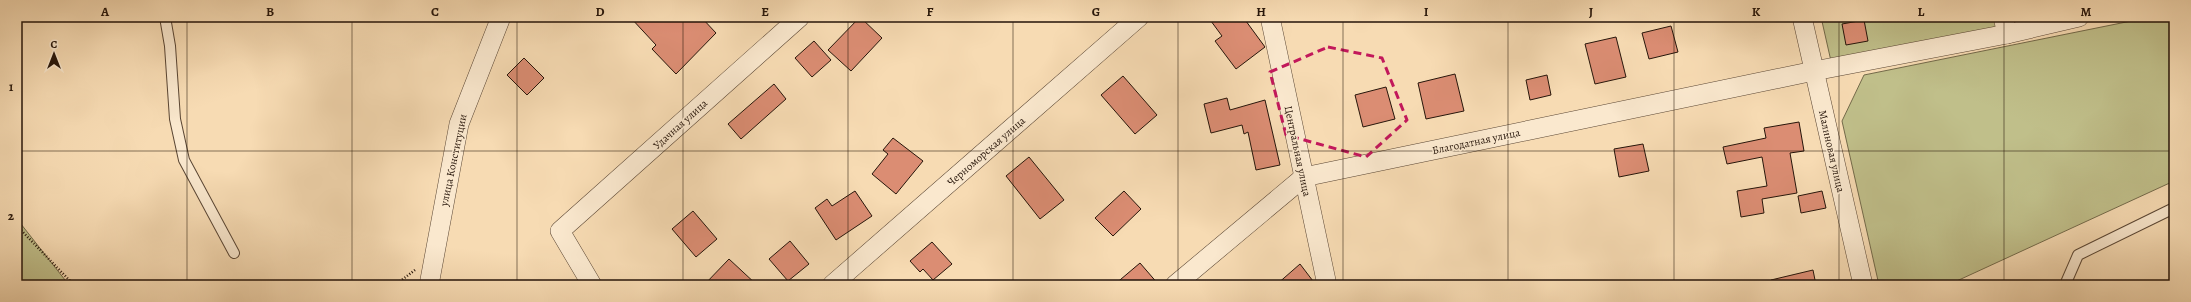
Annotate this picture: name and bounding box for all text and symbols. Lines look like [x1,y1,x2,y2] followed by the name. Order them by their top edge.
[100,3,110,20] text: A
[266,3,274,20] text: B
[431,3,439,20] text: C
[595,3,605,20] text: D
[761,3,769,20] text: E
[927,3,934,20] text: F
[1092,3,1100,20] text: G
[1256,3,1266,20] text: H
[1424,3,1429,20] text: I
[1589,3,1593,20] text: J
[1752,3,1761,20] text: K
[1918,3,1925,20] text: L
[2081,3,2092,20] text: M
[34,34,74,74] north arrow
[51,37,58,52] text: С
[9,78,14,95] text: 1
[650,95,711,153] street label: Удачная улица
[1281,104,1315,199] street label: Центральная улица
[1815,108,1848,195] street label: Малиновая улица
[436,113,471,209] street label: улица Конституции
[944,113,1029,189] street label: Черноморская улица
[1431,125,1522,158] street label: Благодатная улица
[8,207,15,224] text: 2

